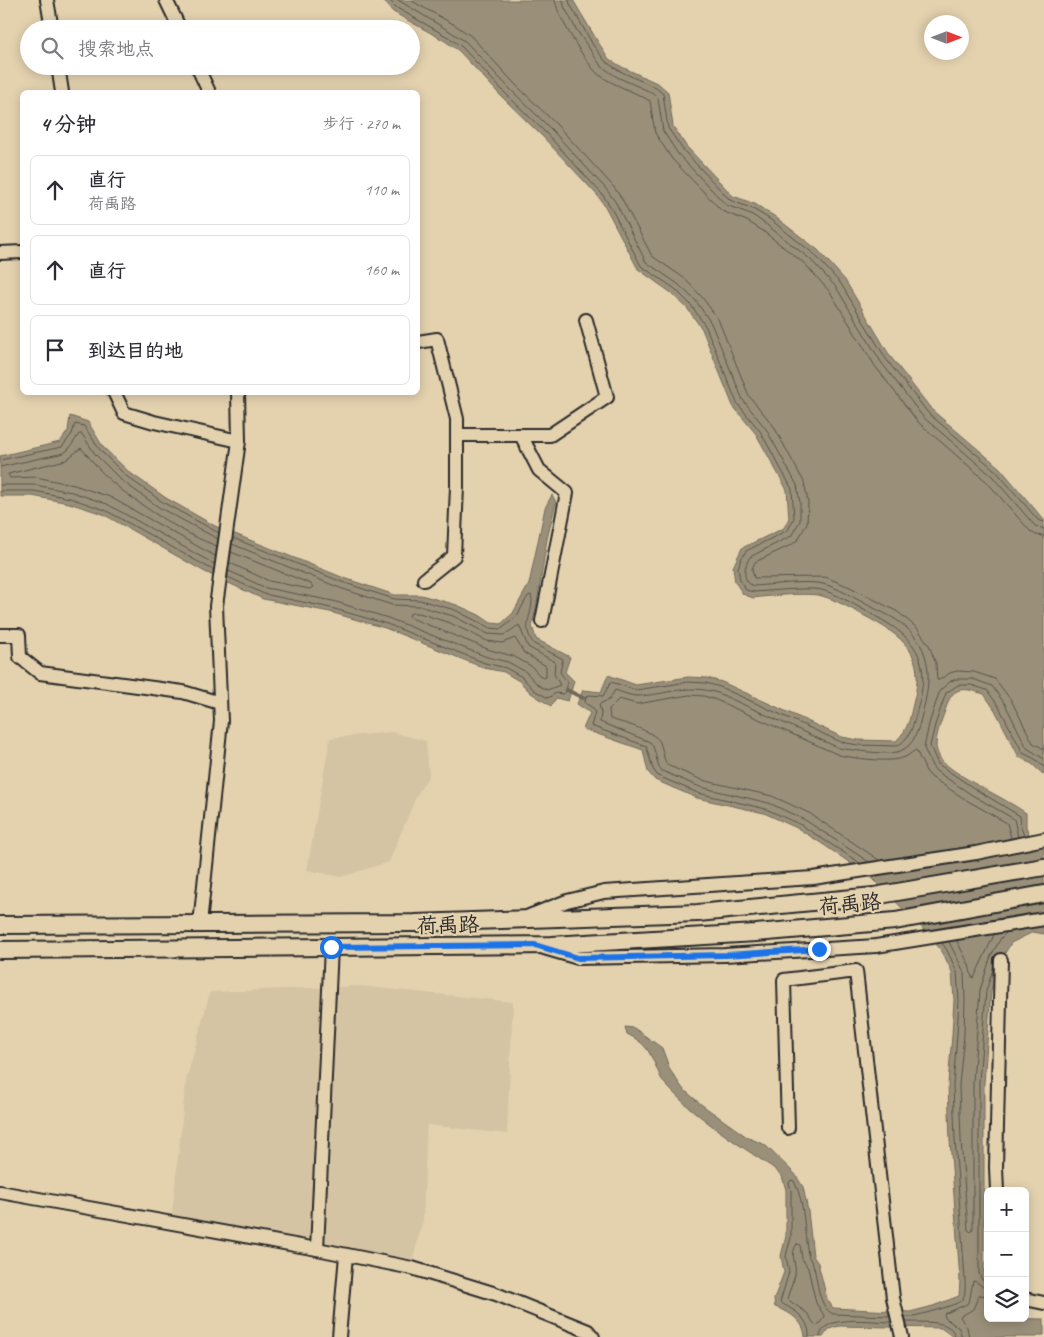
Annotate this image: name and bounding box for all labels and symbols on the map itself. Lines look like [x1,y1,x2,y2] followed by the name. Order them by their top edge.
[924,15,969,60] north arrow
[817,888,883,920] street label: 荷禹路
[416,911,480,939] street label: 荷禹路
[320,936,343,959] route start
[808,938,831,961] route end

